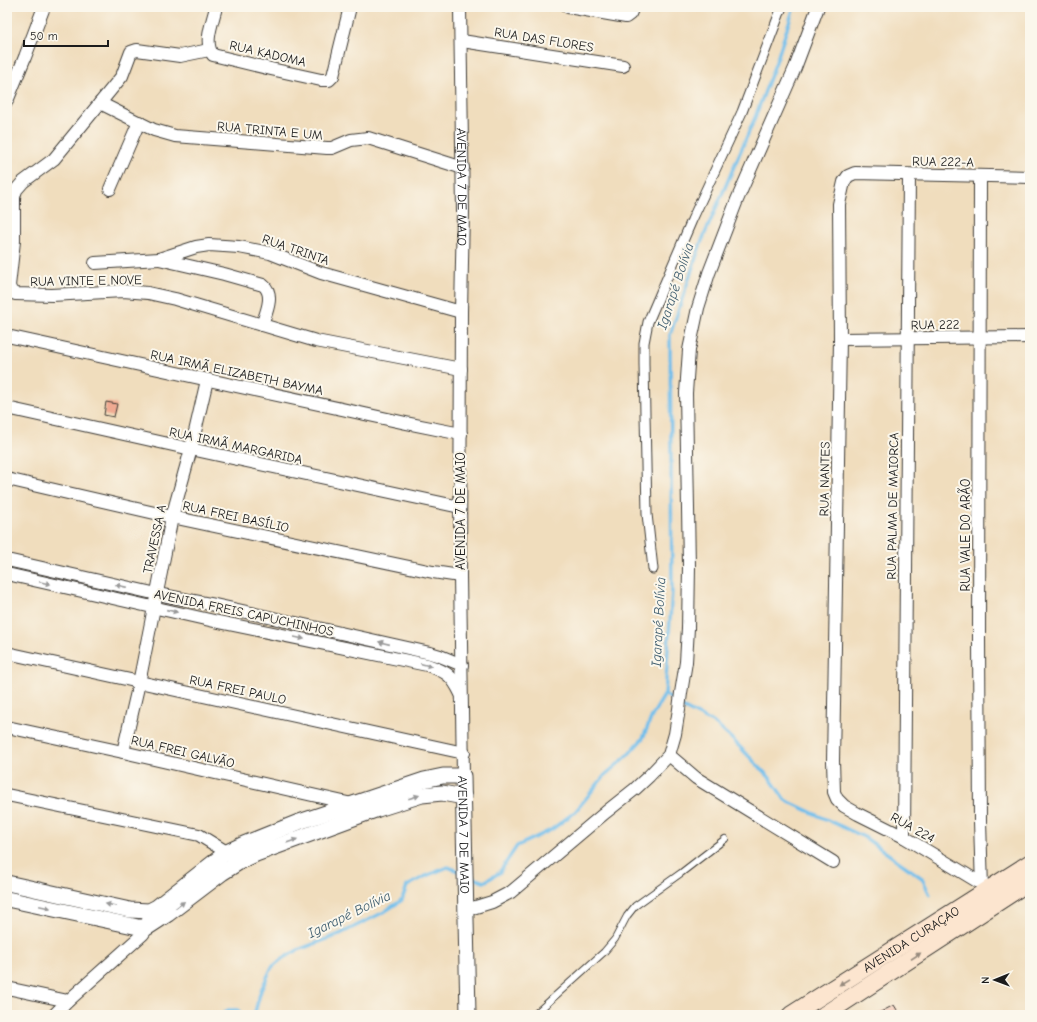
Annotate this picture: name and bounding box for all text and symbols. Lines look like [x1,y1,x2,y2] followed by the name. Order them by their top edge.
[24,22,108,48] scale bar
[493,24,595,55] street label: RUA DAS FLORES
[30,29,58,43] text: 50 m
[228,37,308,70] street label: RUA KADOMA
[216,118,324,143] street label: RUA TRINTA E UM
[454,128,470,246] street label: AVENIDA 7 DE MAIO
[912,153,974,170] street label: RUA 222-A
[260,231,332,268] street label: RUA TRINTA
[653,241,697,333] water label: Igarapé Bolívia
[30,272,142,289] street label: RUA VINTE E NOVE
[910,317,960,332] street label: RUA 222
[149,346,325,398] street label: RUA IRMÃ ELIZABETH BAYMA
[168,423,304,467] street label: RUA IRMÃ MARGARIDA
[884,432,901,580] street label: RUA PALMA DE MAIORCA
[816,441,833,517] street label: RUA NANTES
[453,452,468,570] street label: AVENIDA 7 DE MAIO
[957,479,973,591] street label: RUA VALE DO ARÃO
[181,497,291,535] street label: RUA FREI BASÍLIO
[140,503,169,575] street label: TRAVESSA A
[648,577,669,668] water label: Igarapé Bolívia
[39,580,51,586] one-way arrow
[115,582,127,588] one-way arrow
[153,586,335,639] street label: AVENIDA FREIS CAPUCHINHOS
[166,608,178,614] one-way arrow
[293,636,305,642] one-way arrow
[378,640,391,646] one-way arrow
[420,663,432,669] one-way arrow
[188,672,288,707] street label: RUA FREI PAULO
[130,731,236,771] street label: RUA FREI GALVÃO
[455,776,472,894] street label: AVENIDA 7 DE MAIO
[409,794,421,800] one-way arrow
[888,809,938,846] street label: RUA 224
[286,837,298,843] one-way arrow
[304,887,393,942] water label: Igarapé Bolívia
[175,901,186,909] one-way arrow
[104,902,117,908] one-way arrow
[860,903,962,976] street label: AVENIDA CURAÇAO
[39,904,51,910] one-way arrow
[911,952,921,960] one-way arrow
[975,960,1015,1000] north arrow
[979,976,992,984] text: N
[838,978,850,985] one-way arrow

